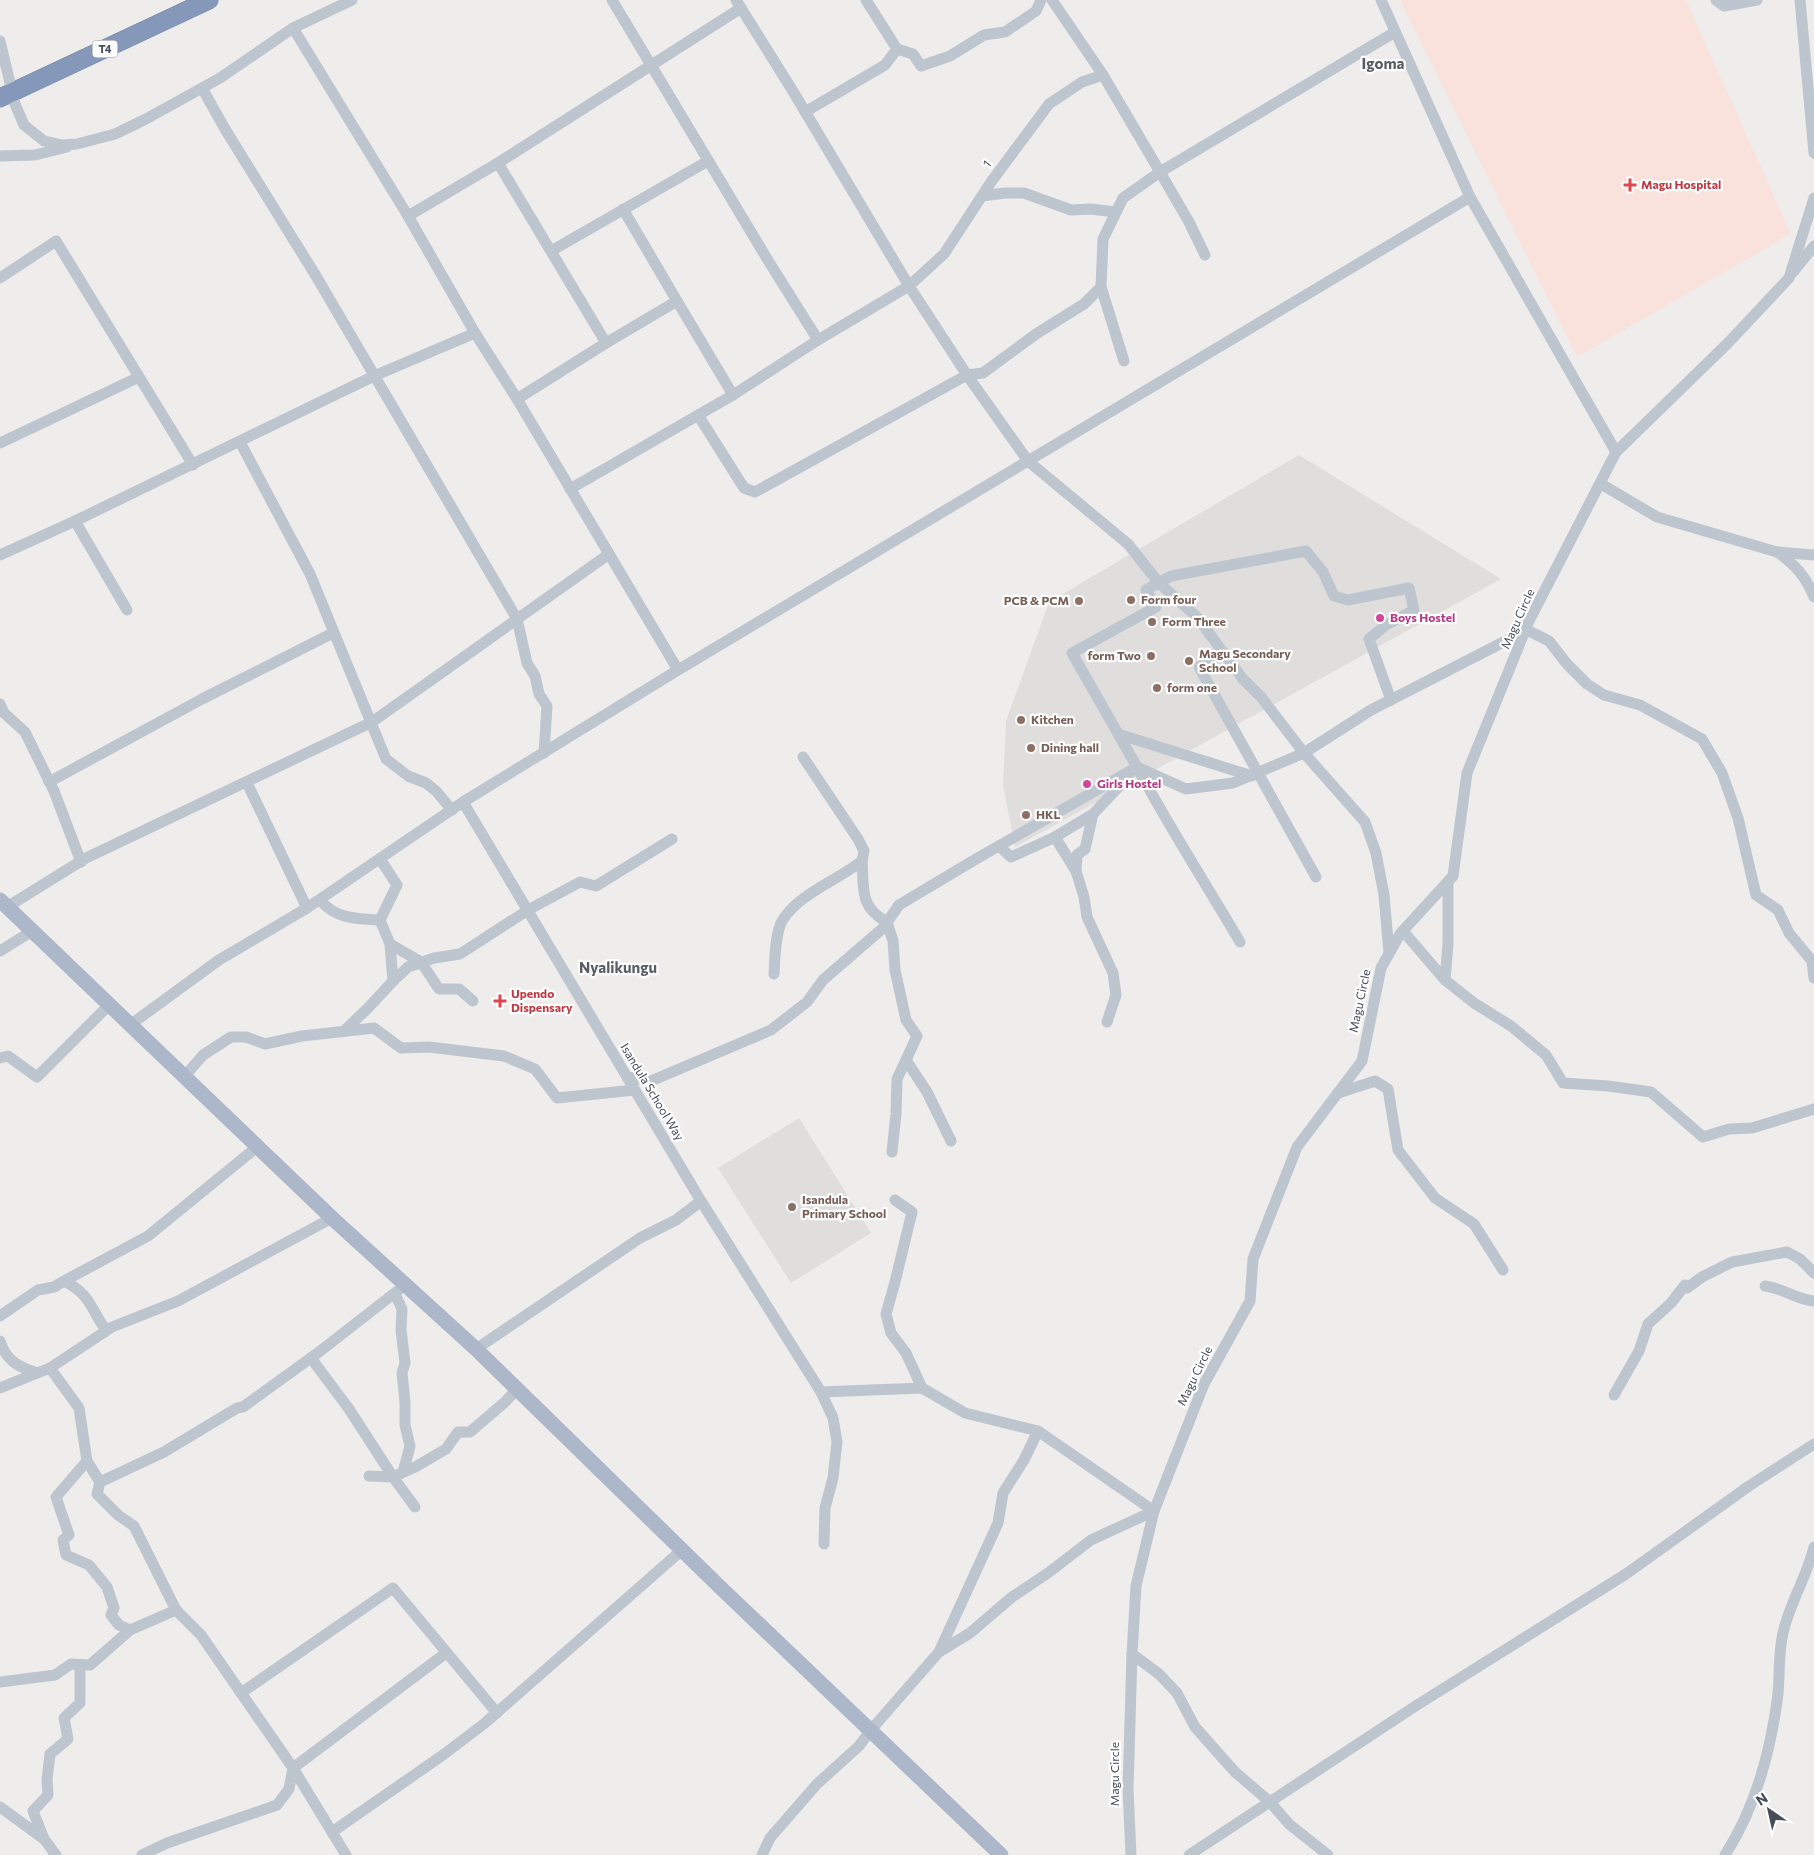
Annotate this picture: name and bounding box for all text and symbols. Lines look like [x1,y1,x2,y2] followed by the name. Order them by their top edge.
[92,41,118,58] road number: T4
[1362,54,1404,72] district label: Igoma
[979,157,993,170] street label: 1
[1641,177,1721,191] place label: Magu Hospital
[1623,178,1637,192] marker: Magu Hospital
[1498,586,1537,651] street label: Magu Circle
[1141,592,1196,606] place label: Form four
[1004,593,1069,607] place label: PCB & PCM
[1125,594,1137,606] marker: Form four
[1073,595,1085,607] marker: PCB & PCM
[1390,610,1455,624] place label: Boys Hostel
[1374,612,1386,624] marker: Boys Hostel
[1162,614,1226,628] place label: Form Three
[1146,616,1158,628] marker: Form Three
[1199,646,1291,674] place label: Magu Secondary School
[1087,648,1141,662] place label: form Two
[1145,650,1157,662] marker: form Two
[1183,655,1195,667] marker: Magu Secondary School
[1167,680,1217,694] place label: form one
[1151,682,1163,694] marker: form one
[1031,712,1074,726] place label: Kitchen
[1015,714,1027,726] marker: Kitchen
[1041,740,1099,754] place label: Dining hall
[1025,742,1037,754] marker: Dining hall
[1097,776,1161,790] place label: Girls Hostel
[1081,778,1093,790] marker: Girls Hostel
[1036,807,1060,821] place label: HKL
[1020,809,1032,821] marker: HKL
[579,958,657,976] district label: Nyalikungu
[1345,968,1373,1034] street label: Magu Circle
[511,986,573,1014] place label: Upendo Dispensary
[493,994,507,1008] marker: Upendo Dispensary
[618,1040,687,1143] street label: Isandula School Way
[802,1192,886,1220] place label: Isandula Primary School
[786,1201,798,1213] marker: Isandula Primary School
[1174,1344,1214,1408] street label: Magu Circle
[1107,1742,1121,1806] street label: Magu Circle
[1744,1785,1794,1835] north arrow
[1752,1789,1771,1809] text: N

